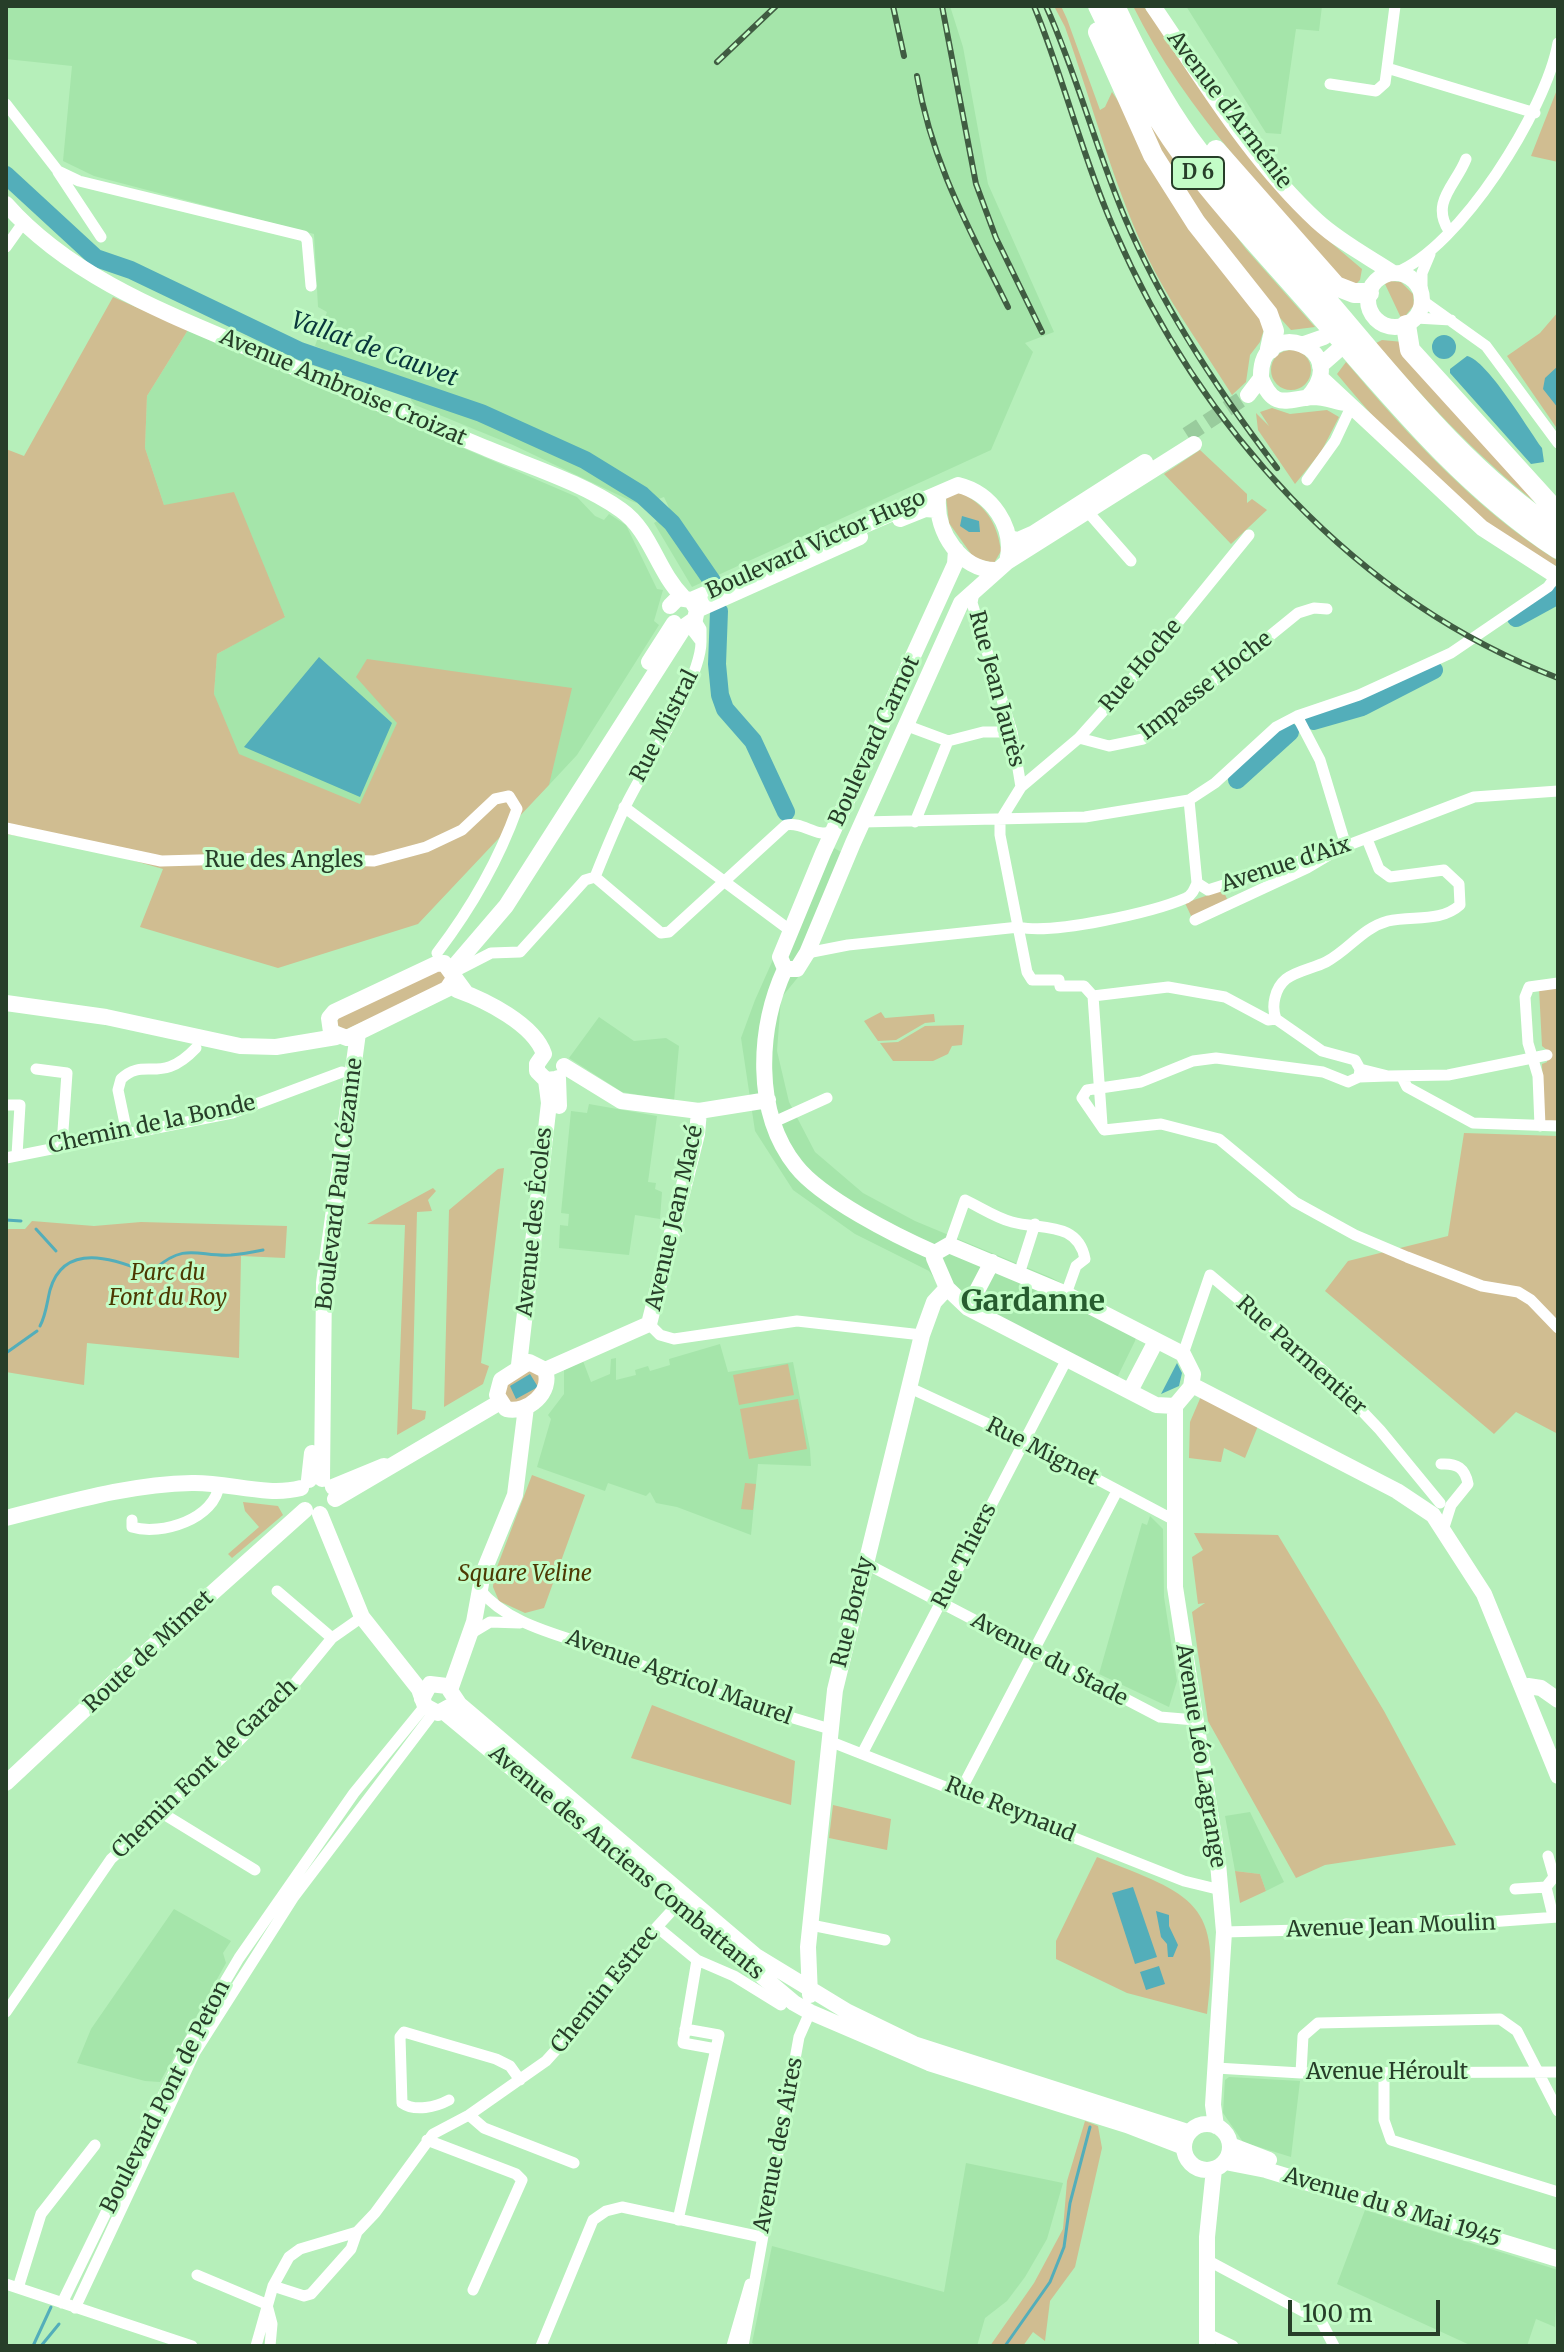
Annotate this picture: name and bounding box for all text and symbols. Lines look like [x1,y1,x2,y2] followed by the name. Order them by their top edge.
[1161,26,1297,194] street label: Avenue d'Arménie
[1172,157,1224,189] road number: D 6
[287,307,461,393] water label: Vallat de Cauvet
[216,324,470,452] street label: Avenue Ambroise Croizat
[702,485,930,605] street label: Boulevard Victor Hugo
[962,608,1030,770] street label: Rue Jean Jaurès
[1095,614,1187,718] street label: Rue Hoche
[1135,626,1277,746] street label: Impasse Hoche
[824,652,926,830] street label: Boulevard Carnot
[625,666,705,786] street label: Rue Mistral
[1218,832,1354,898] street label: Avenue d'Aix
[205,848,363,874] street label: Rue des Angles
[311,1056,369,1312] street label: Boulevard Paul Cézanne
[46,1090,258,1160] street label: Chemin de la Bonde
[641,1123,709,1313] street label: Avenue Jean Macé
[512,1126,558,1318] street label: Avenue des Écoles
[109,1261,227,1312] park label: Parc du Font du Roy
[961,1285,1105,1321] district label: Gardanne
[1231,1291,1371,1421] street label: Rue Parmentier
[981,1412,1103,1492] street label: Rue Mignet
[927,1499,1003,1613] street label: Rue Thiers
[826,1554,880,1670] street label: Rue Borely
[458,1562,592,1588] park label: Square Veline
[79,1585,219,1719] street label: Route de Mimet
[966,1608,1132,1712] street label: Avenue du Stade
[562,1625,796,1731] street label: Avenue Agricol Maurel
[1169,1642,1231,1870] street label: Avenue Léo Lagrange
[107,1674,303,1864] street label: Chemin Font de Garach
[483,1740,769,1986] street label: Avenue des Anciens Combattants
[941,1772,1079,1848] street label: Rue Reynaud
[1286,1910,1496,1944] street label: Avenue Jean Moulin
[546,1921,664,2059] street label: Chemin Estrec
[96,1976,236,2218] street label: Boulevard Pont de Peton
[749,2055,809,2235] street label: Avenue des Aires
[1306,2060,1468,2086] street label: Avenue Héroult
[1280,2162,1504,2254] street label: Avenue du 8 Mai 1945
[1292,2284,1444,2334] scale bar
[1302,2298,1372,2329] text: 100 m

